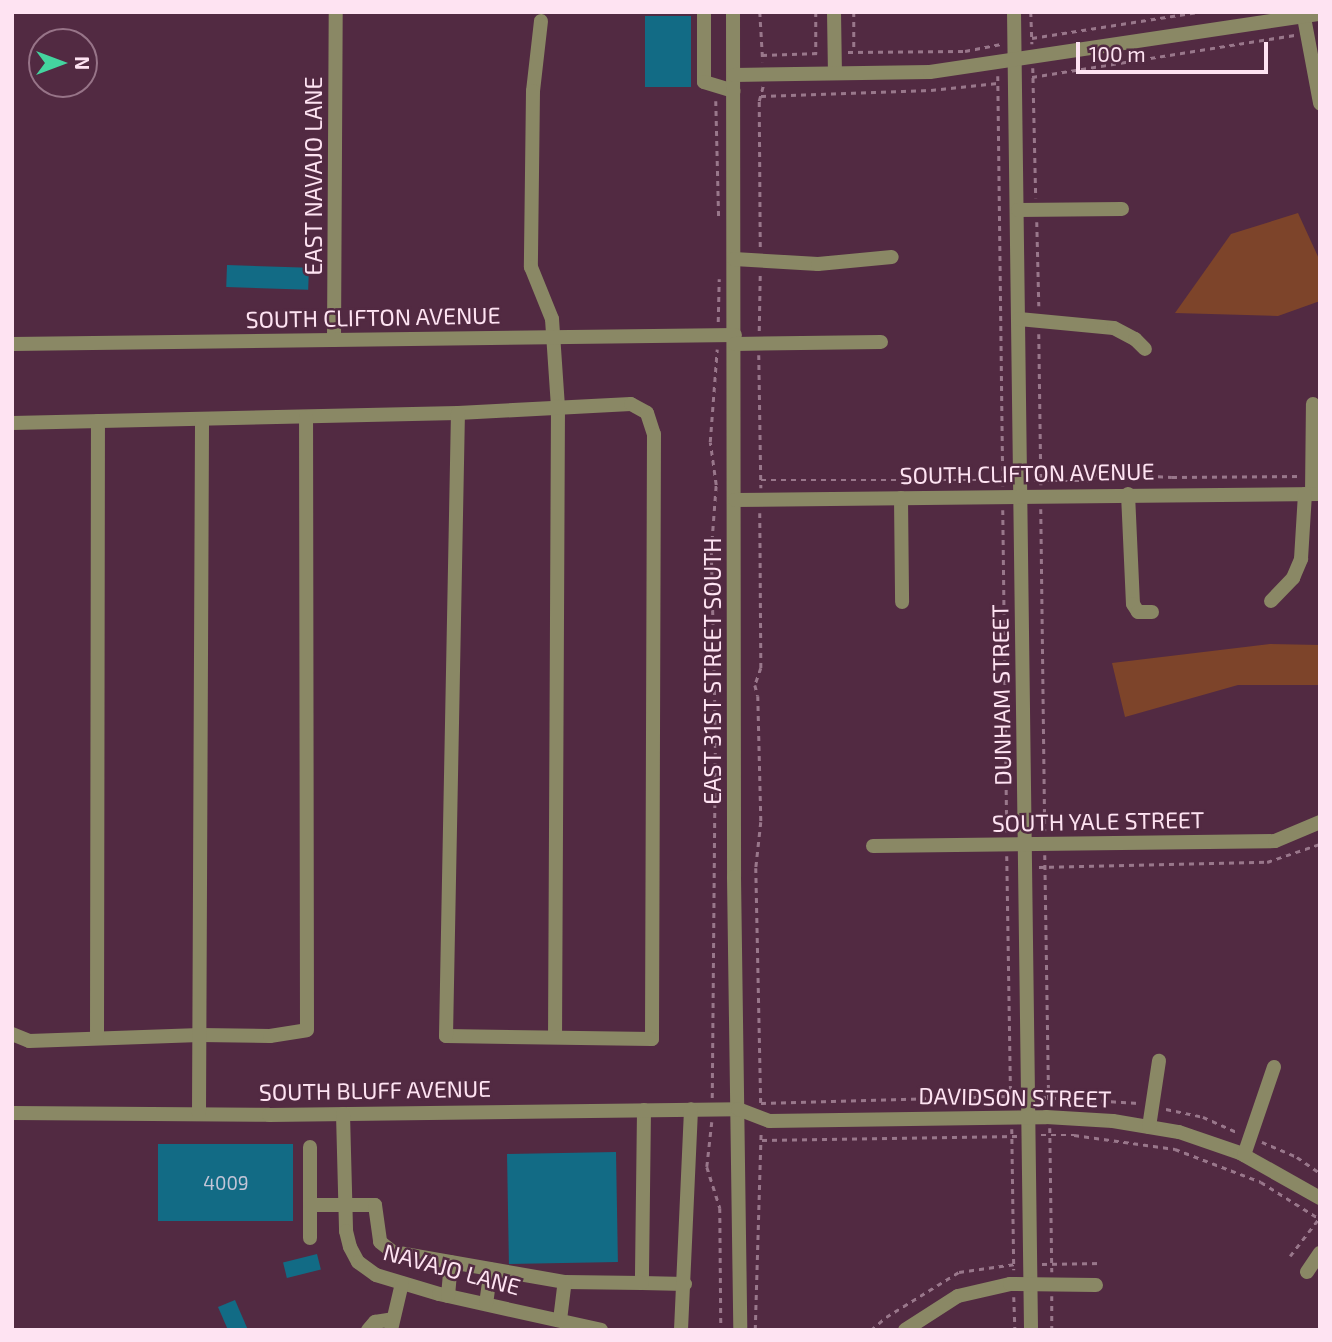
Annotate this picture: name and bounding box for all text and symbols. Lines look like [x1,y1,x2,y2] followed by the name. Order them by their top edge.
[28,28,98,98] north arrow
[1080,28,1272,72] scale bar
[1089,41,1146,66] text: 100 m
[71,56,94,70] text: N
[299,76,327,276] street label: EAST NAVAJO LANE
[245,301,501,333] street label: SOUTH CLIFTON AVENUE
[899,457,1155,489] street label: SOUTH CLIFTON AVENUE
[698,537,726,805] street label: EAST 31ST STREET SOUTH
[986,604,1016,786] street label: DUNHAM STREET
[991,805,1205,837] street label: SOUTH YALE STREET
[258,1074,492,1106] street label: SOUTH BLUFF AVENUE
[918,1082,1112,1112] street label: DAVIDSON STREET
[203,1172,249,1194] house number: 4009
[380,1237,524,1301] street label: NAVAJO LANE

